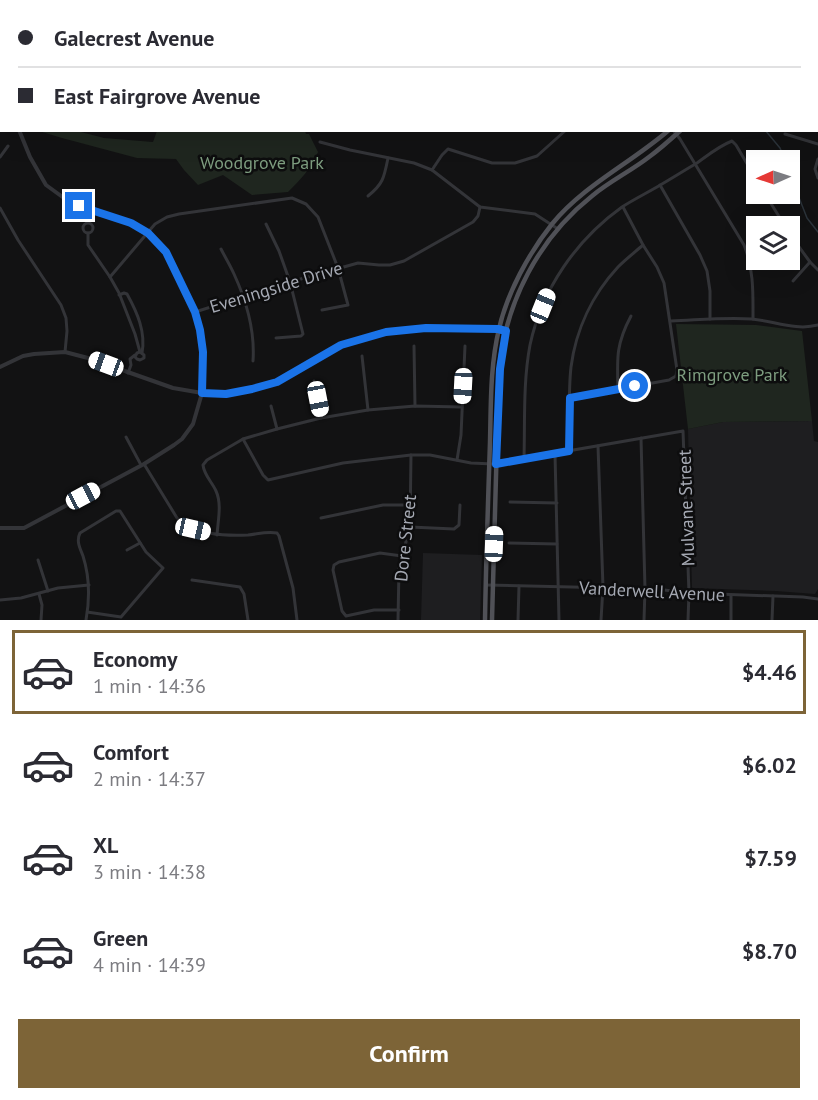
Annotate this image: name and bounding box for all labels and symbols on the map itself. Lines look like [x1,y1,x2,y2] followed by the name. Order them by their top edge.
[746,150,800,204] north arrow
[200,151,324,174] park label: Woodgrove Park
[65,192,92,219] route end
[207,256,345,318] street label: Eveningside Drive
[528,286,558,326] car
[86,349,126,379] car
[677,363,788,386] park label: Rimgrove Park
[453,368,473,404] car
[621,372,648,399] route start
[306,380,330,418] car
[672,449,700,567] street label: Mulvane Street
[63,480,103,512] car
[389,493,421,583] street label: Dore Street
[173,516,213,542] car
[484,526,504,562] car
[577,576,726,606] street label: Vanderwell Avenue

